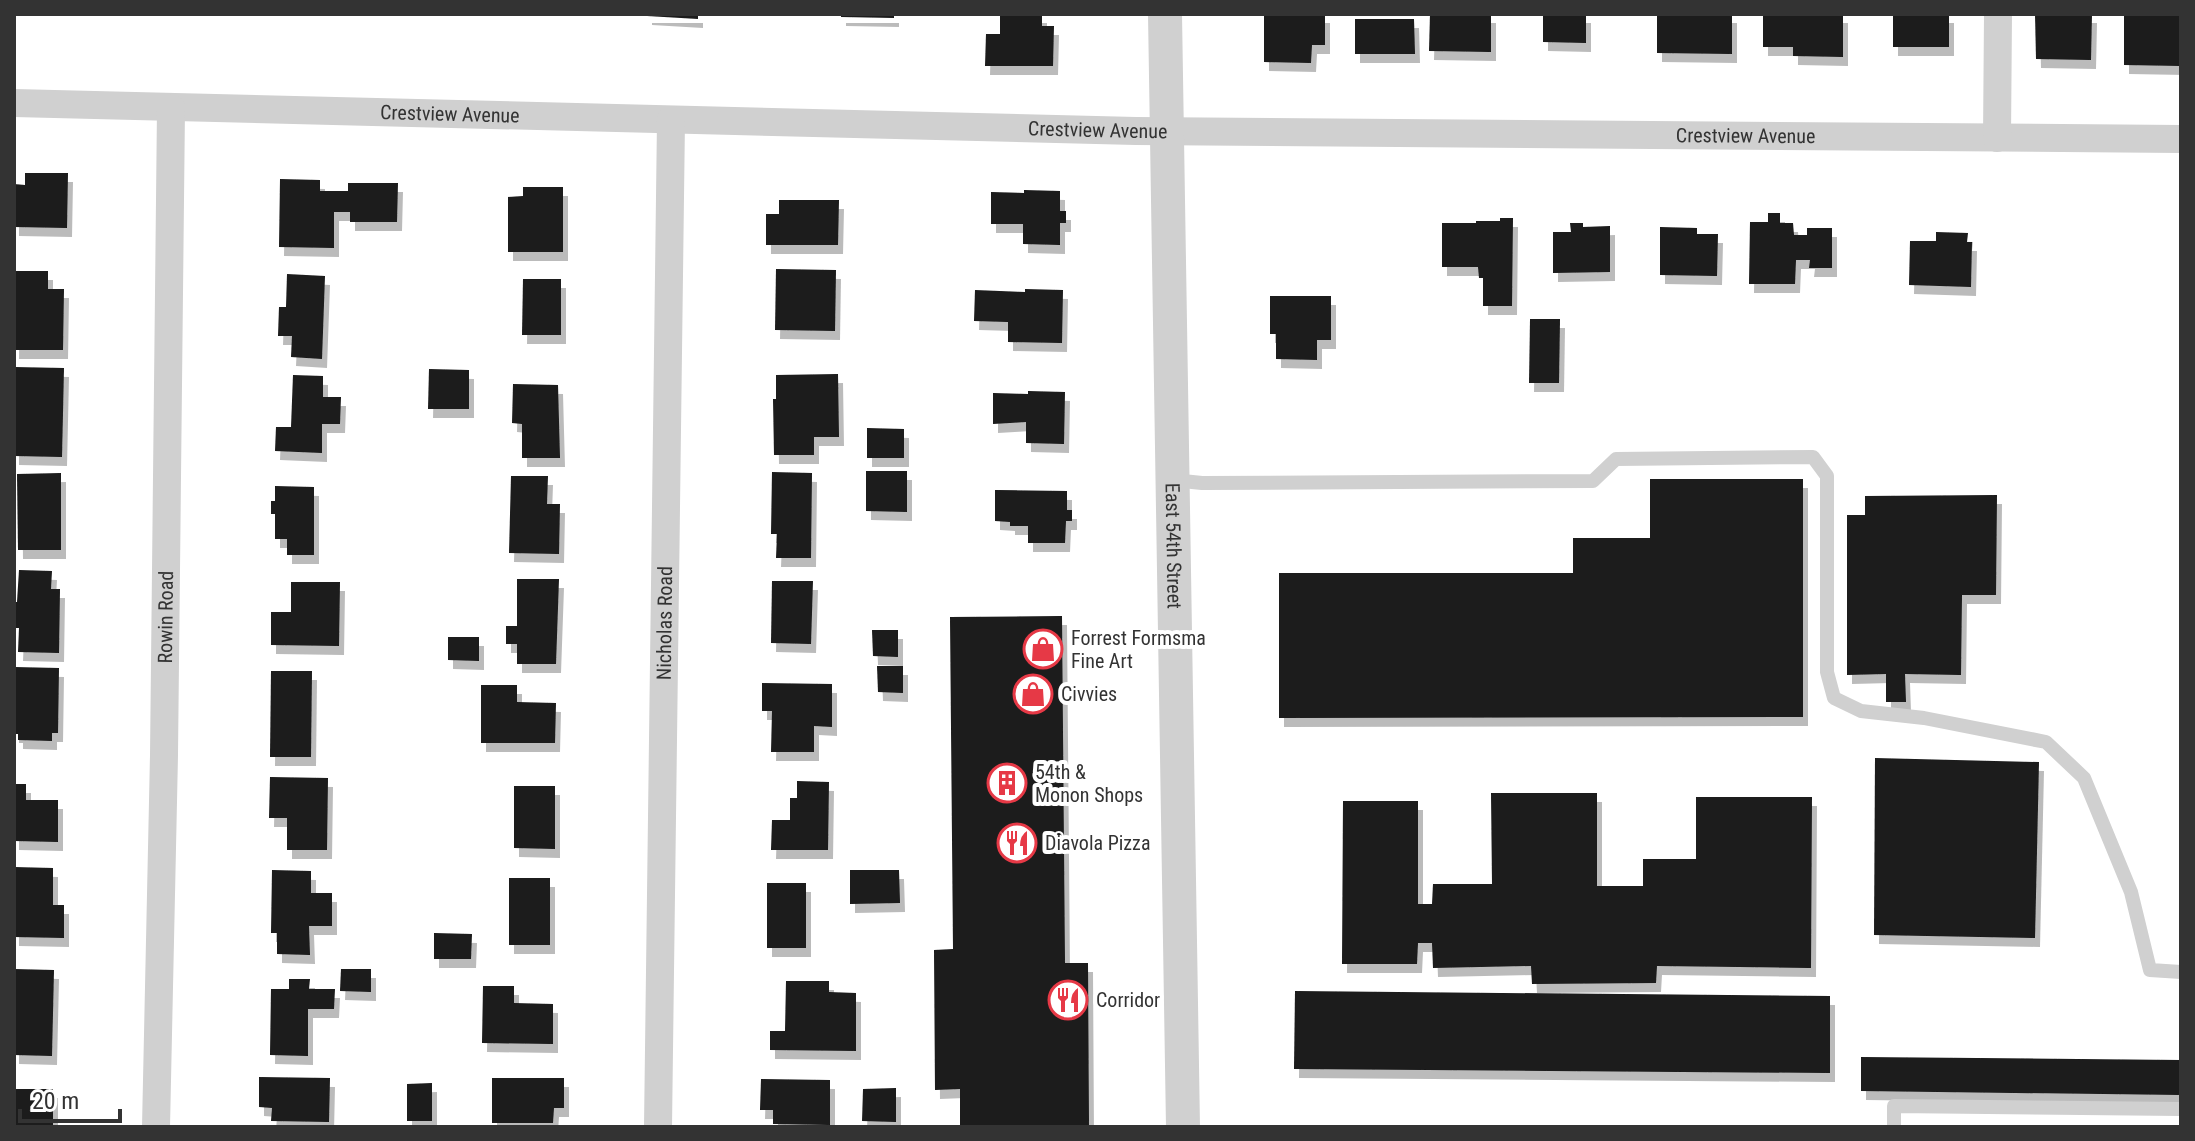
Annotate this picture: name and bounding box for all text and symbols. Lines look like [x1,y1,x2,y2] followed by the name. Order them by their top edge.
[380,100,520,128] street label: Crestview Avenue
[1028,116,1167,143] street label: Crestview Avenue
[1676,123,1815,148] street label: Crestview Avenue
[1161,483,1187,609] street label: East 54th Street
[652,566,677,680] street label: Nicholas Road
[153,571,178,664] street label: Rowin Road
[1071,626,1206,673] place label: Forrest Formsma Fine Art
[1022,628,1064,670] shop icon: Forrest Formsma Fine Art
[1012,673,1054,715] shop icon: Civvies
[1061,682,1117,706] place label: Civvies
[1035,760,1143,807] place label: 54th & Monon Shops
[986,762,1028,804] building icon: 54th & Monon Shops
[996,822,1038,864] restaurant icon: Diavola Pizza
[1045,831,1150,855] place label: Diavola Pizza
[1047,979,1089,1021] restaurant icon: Corridor
[1096,988,1160,1012] place label: Corridor
[20,1073,120,1123] scale bar
[32,1087,79,1115] text: 20 m

